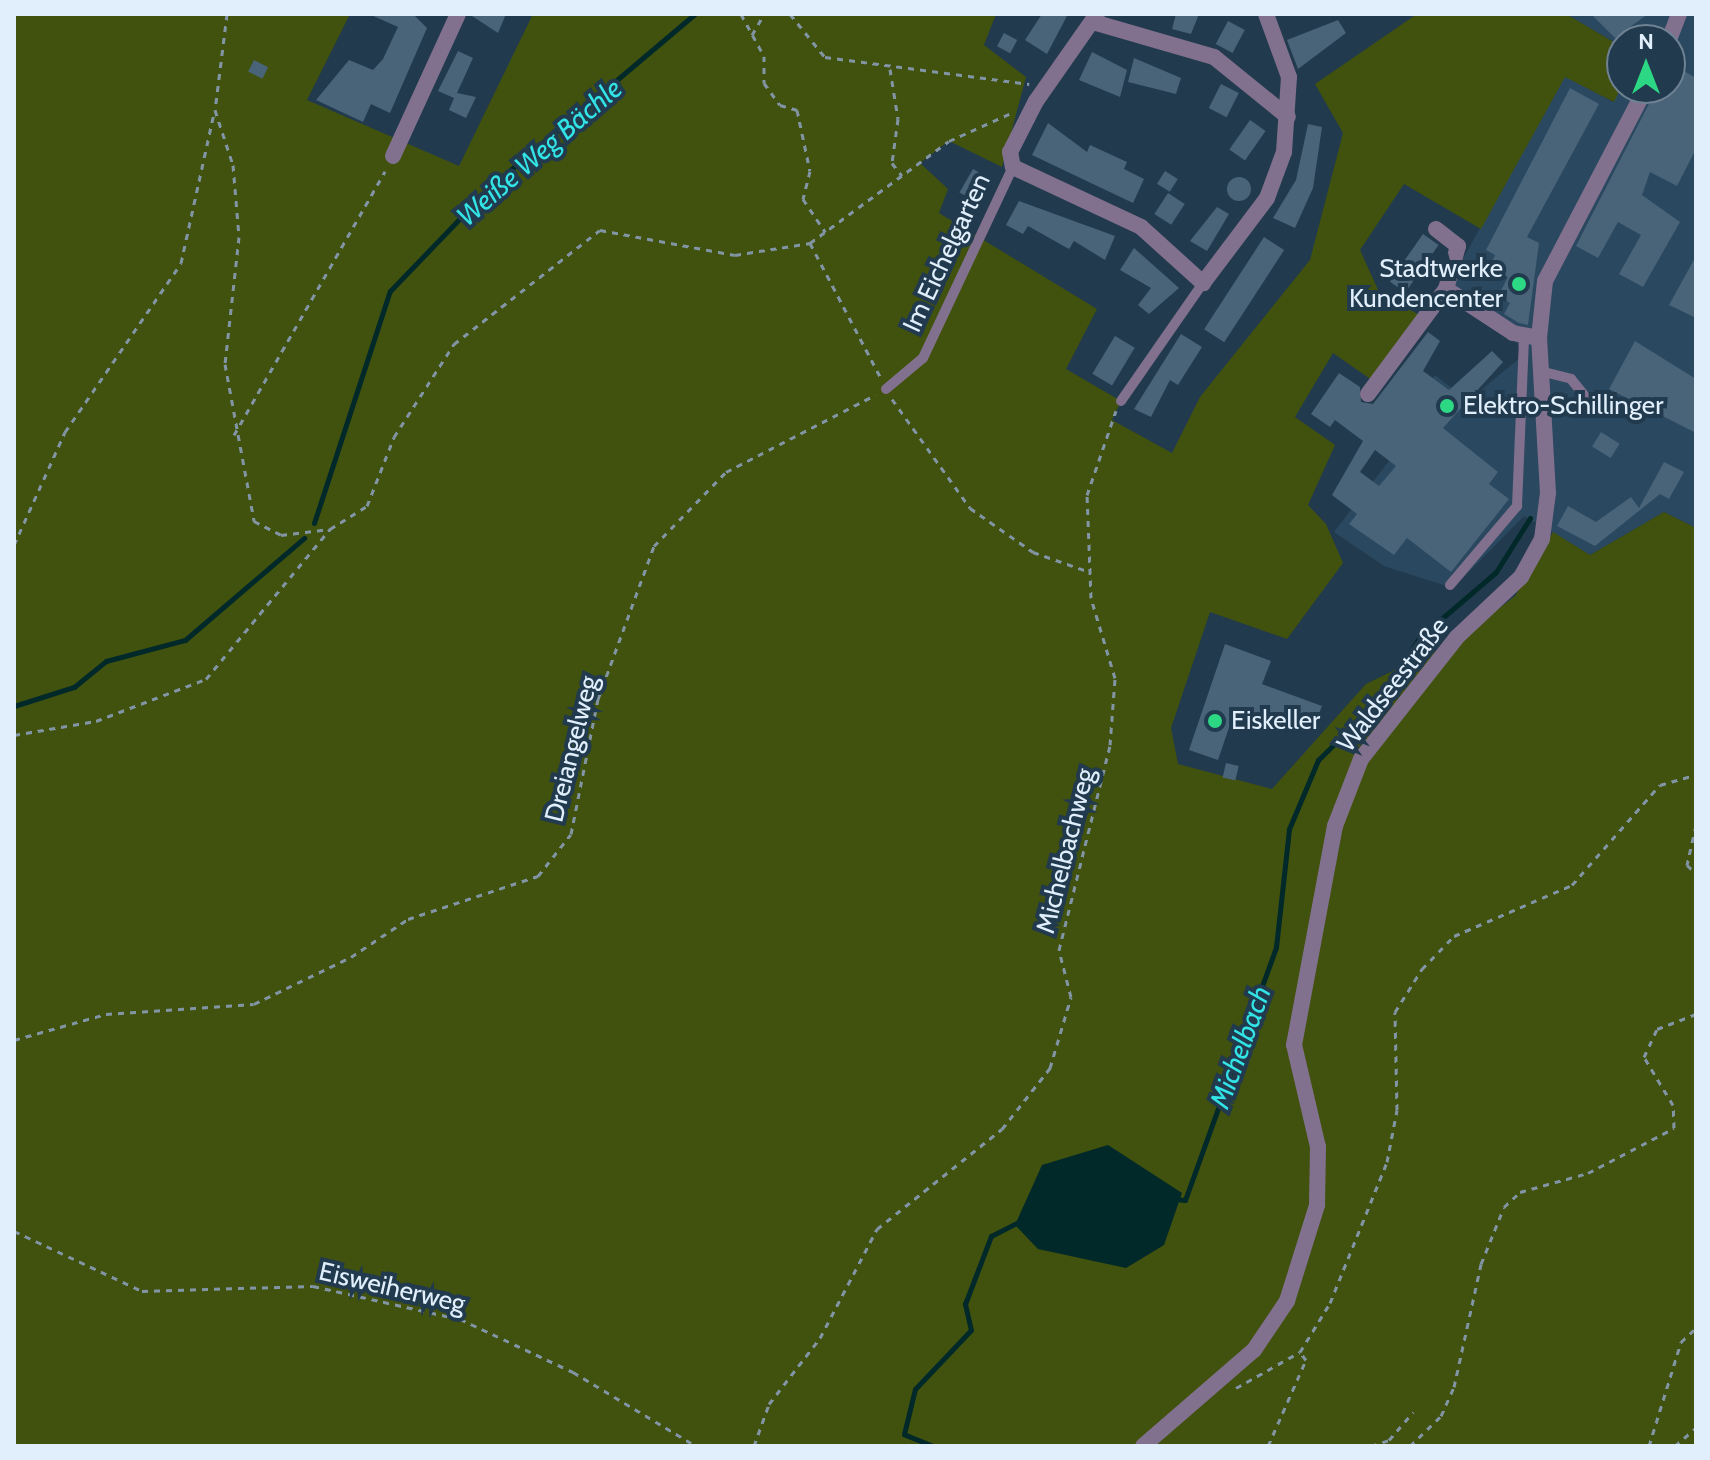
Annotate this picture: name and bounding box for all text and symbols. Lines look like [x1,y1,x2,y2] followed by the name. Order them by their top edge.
[1606,24,1686,104] north arrow
[1638,28,1654,55] text: N
[450,71,628,233] water label: Weiße Weg Bächle
[897,169,997,337] street label: Im Eichelgarten
[1349,253,1503,314] place label: Stadtwerke Kundencenter
[1510,275,1528,293] marker: Stadtwerke Kundencenter
[1463,390,1663,422] place label: Elektro-Schillinger
[1438,397,1456,415] marker: Elektro-Schillinger
[1331,612,1455,758] street label: Waldseestraße
[539,673,605,825] street label: Dreiangelweg
[1231,705,1320,737] place label: Eiskeller
[1206,712,1224,730] marker: Eiskeller
[1030,765,1102,937] street label: Michelbachweg
[1202,981,1278,1113] water label: Michelbach
[316,1256,468,1320] street label: Eisweiherweg

